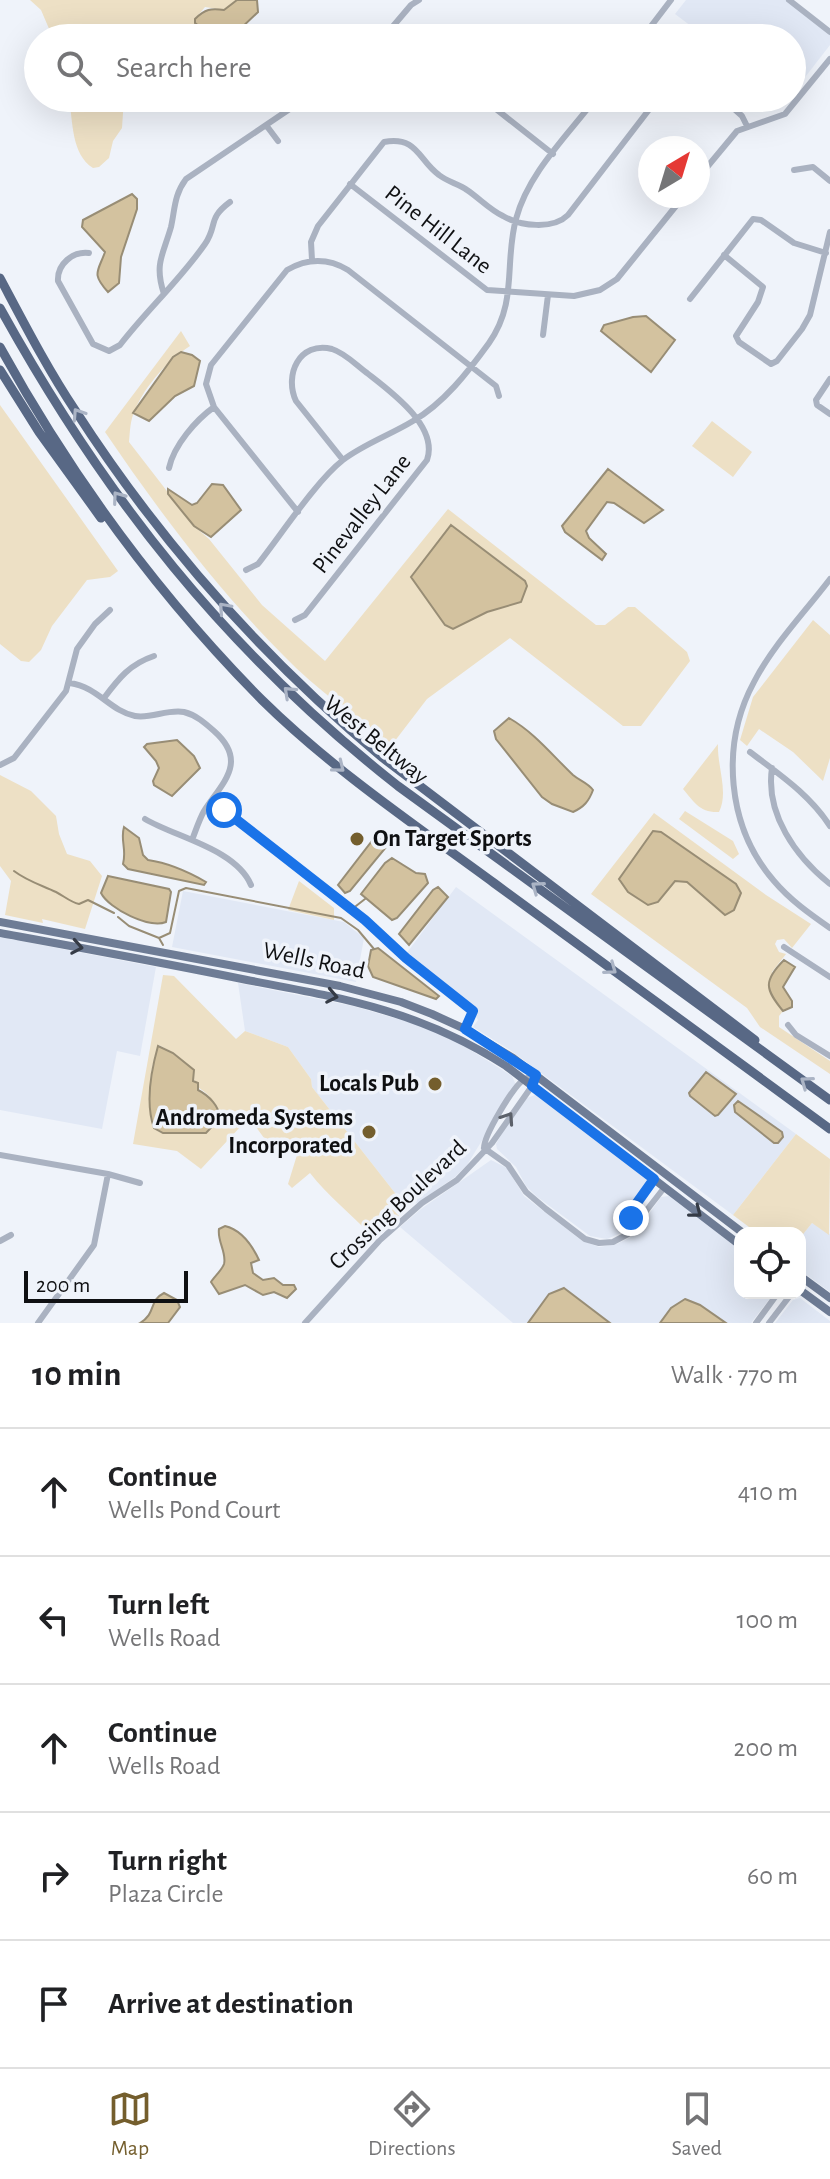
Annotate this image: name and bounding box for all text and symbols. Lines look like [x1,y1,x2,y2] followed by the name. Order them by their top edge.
[24,24,806,112] search box
[52,46,96,90] icon: search
[116,53,252,83] text: Search here
[638,136,710,208] north arrow
[380,181,496,279] street label: Pine Hill Lane
[72,409,87,423] one-way arrow
[308,450,416,578] street label: Pinevalley Lane
[113,491,127,506] one-way arrow
[219,602,234,617] one-way arrow
[283,688,298,702] one-way arrow
[319,691,433,789] street label: West Beltway
[330,758,345,772] one-way arrow
[206,792,242,828] route start
[373,827,532,851] place label: On Target Sports
[348,830,366,848] marker: On Target Sports
[532,882,546,897] one-way arrow
[70,938,83,955] one-way arrow
[261,938,367,984] street label: Wells Road
[602,960,616,974] one-way arrow
[325,987,338,1004] one-way arrow
[319,1072,419,1096] place label: Locals Pub
[426,1075,444,1093] marker: Locals Pub
[800,1077,815,1092] one-way arrow
[156,1106,353,1158] place label: Andromeda Systems Incorporated
[499,1112,514,1126] one-way arrow
[360,1123,378,1141] marker: Andromeda Systems Incorporated
[325,1136,471,1274] street label: Crossing Boulevard
[613,1200,649,1236] route end
[687,1202,702,1216] one-way arrow
[734,1227,806,1299] map controls
[734,1227,806,1299] button: locate
[24,1267,188,1303] scale bar
[36,1274,90,1296] text: 200 m
[32,1358,121,1392] text: 10 min
[671,1362,798,1388] text: Walk · 770 m
[108,1462,217,1492] text: Continue
[32,1470,76,1514] icon: ahead
[738,1479,798,1505] text: 410 m
[108,1497,280,1523] text: Wells Pond Court
[108,1590,209,1620] text: Turn left
[32,1598,76,1642] icon: left
[737,1607,798,1633] text: 100 m
[108,1625,221,1651] text: Wells Road
[108,1718,217,1748] text: Continue
[32,1726,76,1770] icon: ahead
[734,1735,798,1761] text: 200 m
[108,1753,221,1779] text: Wells Road
[108,1846,227,1876] text: Turn right
[32,1854,76,1898] icon: right
[747,1863,798,1889] text: 60 m
[108,1881,224,1907] text: Plaza Circle
[32,1982,76,2026] icon: arrive
[108,1989,354,2019] text: Arrive at destination
[108,2087,152,2161] tab: Map
[368,2087,456,2161] tab: Directions
[672,2087,722,2161] tab: Saved

